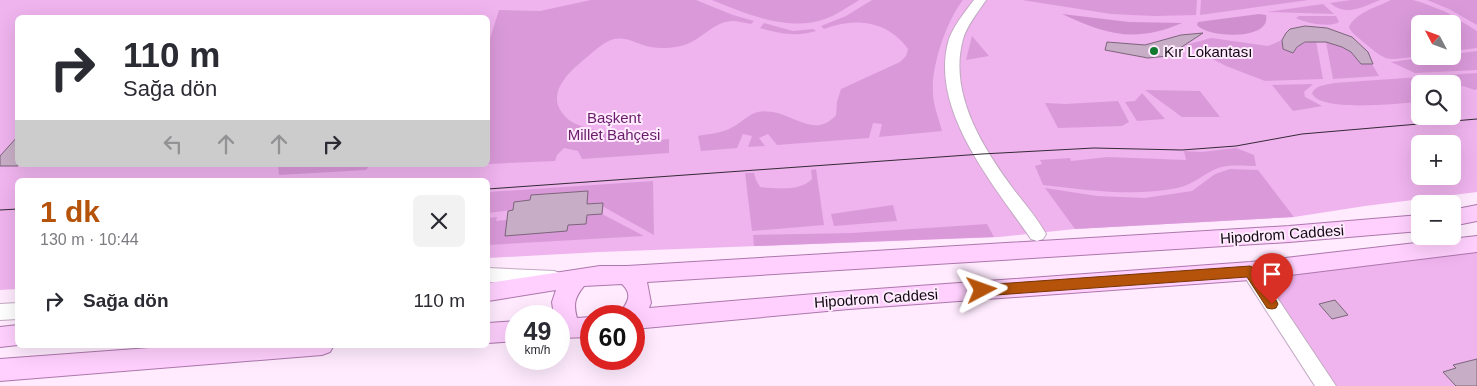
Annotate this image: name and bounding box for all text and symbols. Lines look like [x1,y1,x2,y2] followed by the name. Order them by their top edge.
[1411,15,1461,65] north arrow
[1411,15,1461,245] map controls
[40,35,105,100] icon: right
[123,35,220,74] text: 110 m
[1164,43,1252,60] place label: Kır Lokantası
[1148,45,1160,57] marker: Kır Lokantası
[1411,75,1461,125] button: search
[123,76,217,101] text: Sağa dön
[568,109,660,143] park label: Başkent Millet Bahçesi
[159,130,187,158] icon: left
[212,130,240,158] icon: ahead
[265,130,293,158] icon: ahead
[318,130,346,158] icon: right
[1411,135,1461,185] button: +
[40,195,100,228] text: 1 dk
[413,195,465,247] button: close
[1411,195,1461,245] button: −
[1219,221,1345,247] street label: Hipodrom Caddesi
[40,231,139,248] text: 130 m · 10:44
[1251,253,1293,304] pin
[1258,260,1286,288] icon: arrive
[955,263,1007,315] position arrow
[813,285,939,311] street label: Hipodrom Caddesi
[40,287,68,315] icon: right
[83,290,169,311] text: Sağa dön
[414,290,465,311] text: 110 m
[580,305,645,370] speed limit sign: 60
[524,317,551,345] text: 49
[524,343,551,357] text: km/h

